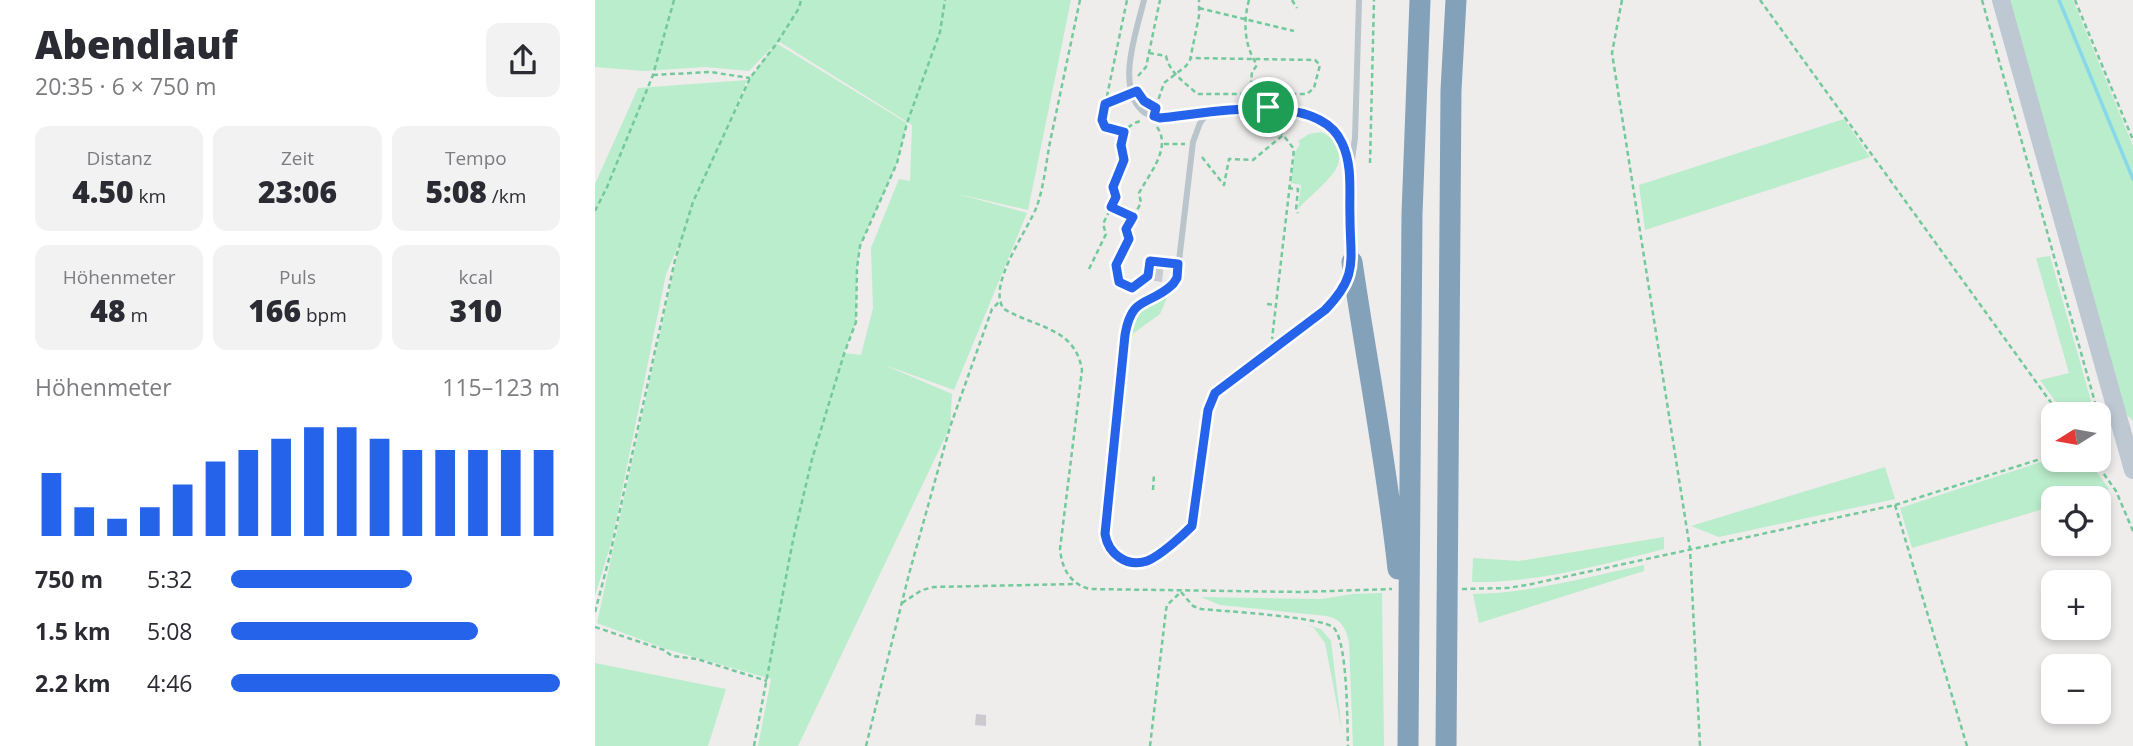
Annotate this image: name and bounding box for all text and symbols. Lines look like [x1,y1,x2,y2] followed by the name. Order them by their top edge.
[35,18,238,70] text: Abendlauf
[486,23,560,97] button: share
[35,70,217,102] text: 20:35 · 6 × 750 m
[1238,77,1298,137] pin
[1249,88,1287,126] icon: arrive
[86,145,152,171] text: Distanz
[281,145,314,171] text: Zeit
[445,145,507,171] text: Tempo
[72,171,134,212] text: 4.50
[258,171,337,212] text: 23:06
[425,171,487,212] text: 5:08
[134,183,166,209] text: km
[487,183,526,209] text: /km
[63,264,176,290] text: Höhenmeter
[279,264,316,290] text: Puls
[459,264,493,290] text: kcal
[90,290,125,331] text: 48
[248,290,301,331] text: 166
[449,290,502,331] text: 310
[125,302,148,328] text: m
[301,302,347,328] text: bpm
[35,371,172,403] text: Höhenmeter
[442,371,560,403] text: 115–123 m
[2041,402,2111,472] north arrow
[2041,402,2111,724] map controls
[2041,486,2111,556] button: locate
[35,563,103,595] text: 750 m
[147,563,193,595] text: 5:32
[2041,570,2111,640] button: +
[35,615,111,647] text: 1.5 km
[147,615,193,647] text: 5:08
[2041,654,2111,724] button: −
[35,667,111,699] text: 2.2 km
[147,667,193,699] text: 4:46

